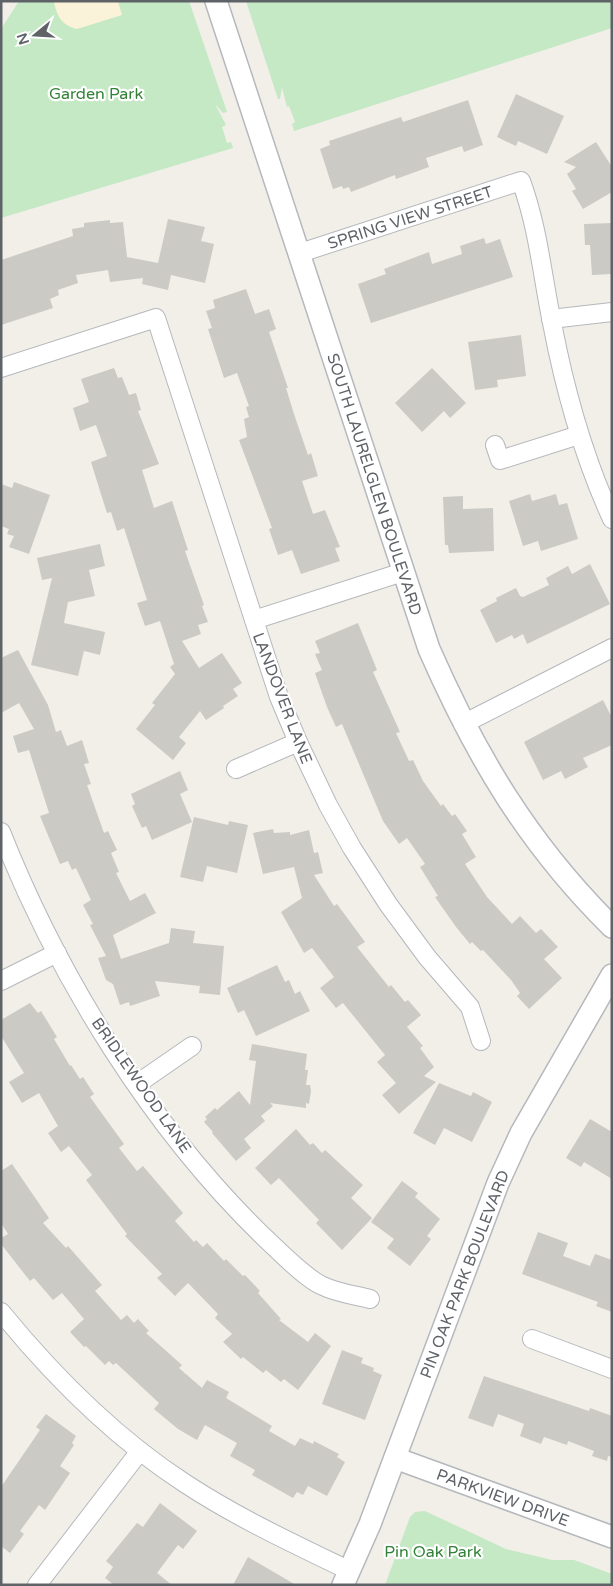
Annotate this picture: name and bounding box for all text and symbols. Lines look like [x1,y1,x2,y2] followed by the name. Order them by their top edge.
[10,10,60,60] north arrow
[13,31,33,47] text: N
[49,84,143,104] park label: Garden Park
[325,182,496,254] street label: SPRING VIEW STREET
[322,351,426,618] street label: SOUTH LAURELGLEN BOULEVARD
[248,630,316,767] street label: LANDOVER LANE
[87,1014,195,1157] street label: BRIDLEWOOD LANE
[416,1167,514,1381] street label: PIN OAK PARK BOULEVARD
[434,1465,572,1531] street label: PARKVIEW DRIVE
[384,1542,482,1562] park label: Pin Oak Park

